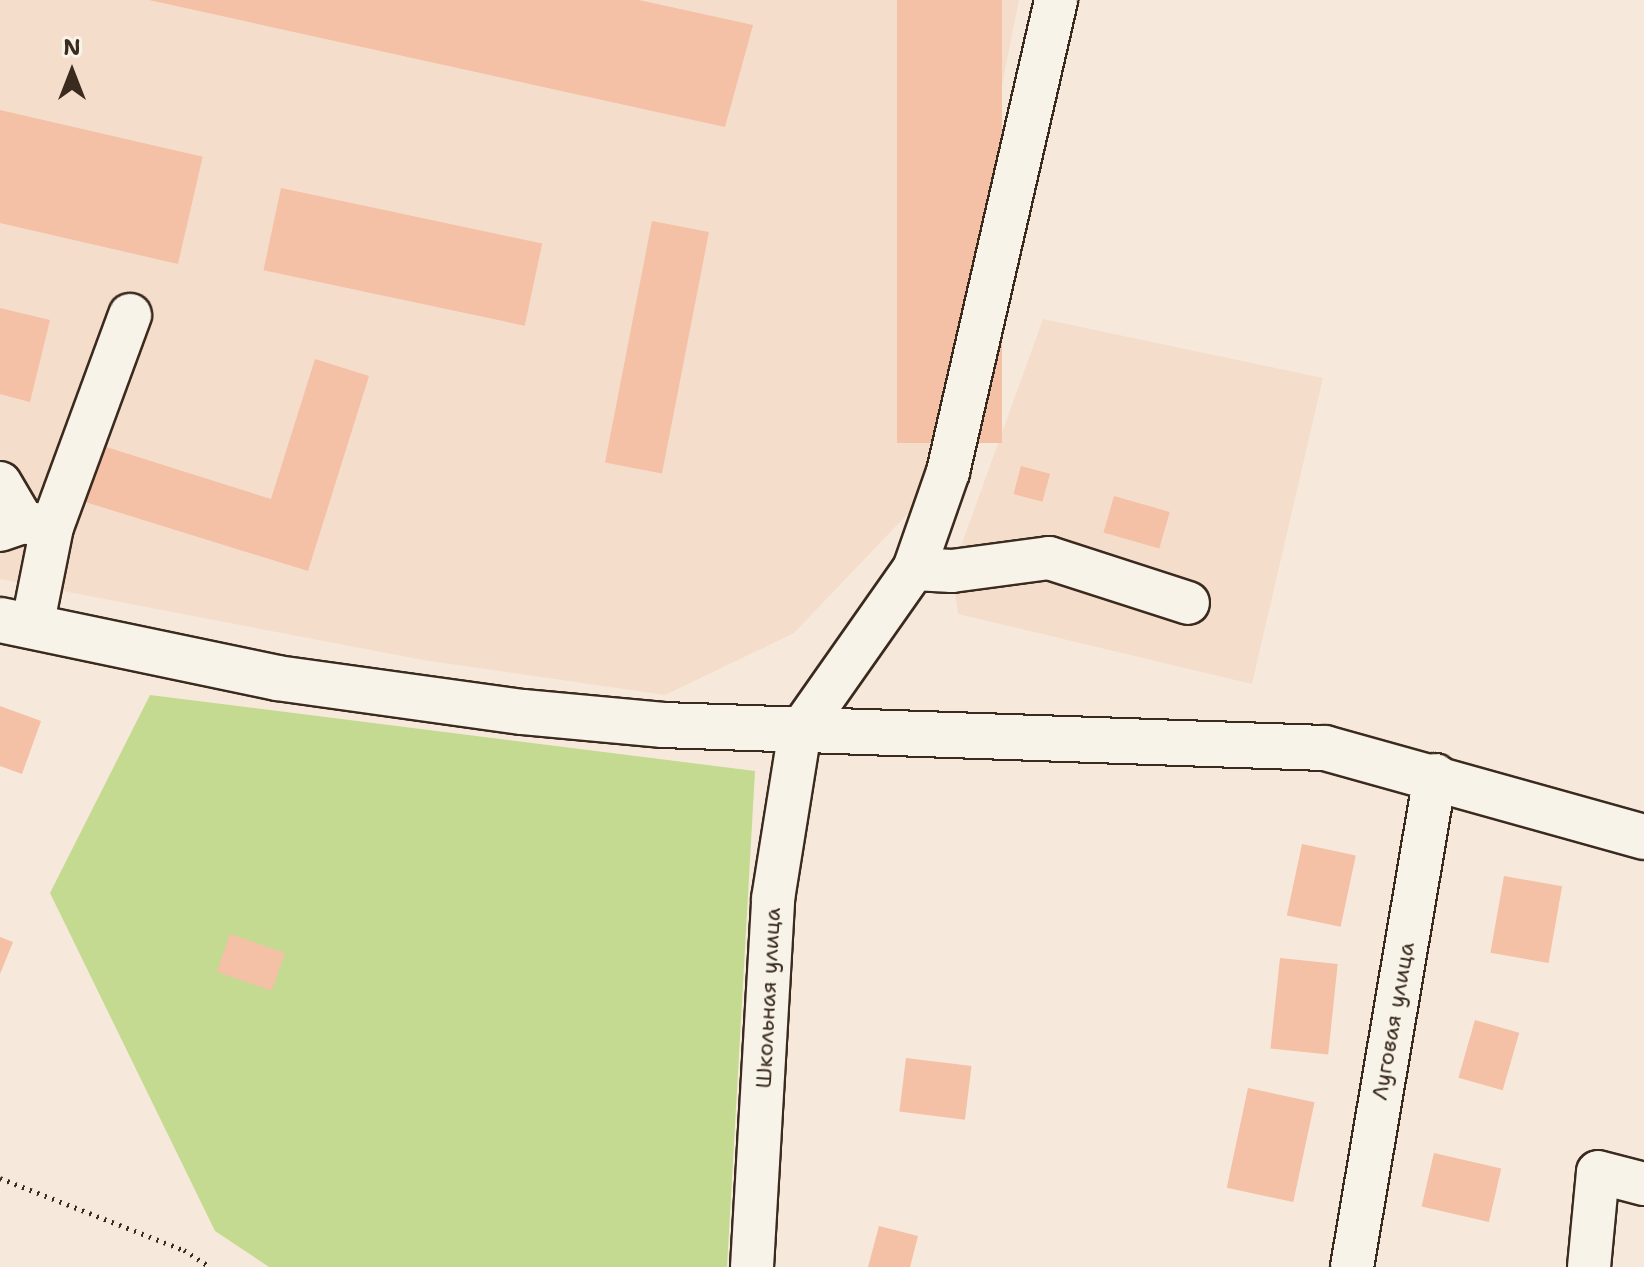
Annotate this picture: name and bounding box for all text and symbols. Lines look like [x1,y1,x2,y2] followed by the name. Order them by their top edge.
[32,32,112,112] north arrow
[63,33,81,62] text: N
[750,907,786,1089] street label: Школьная улица
[1366,940,1420,1102] street label: Луговая улица

